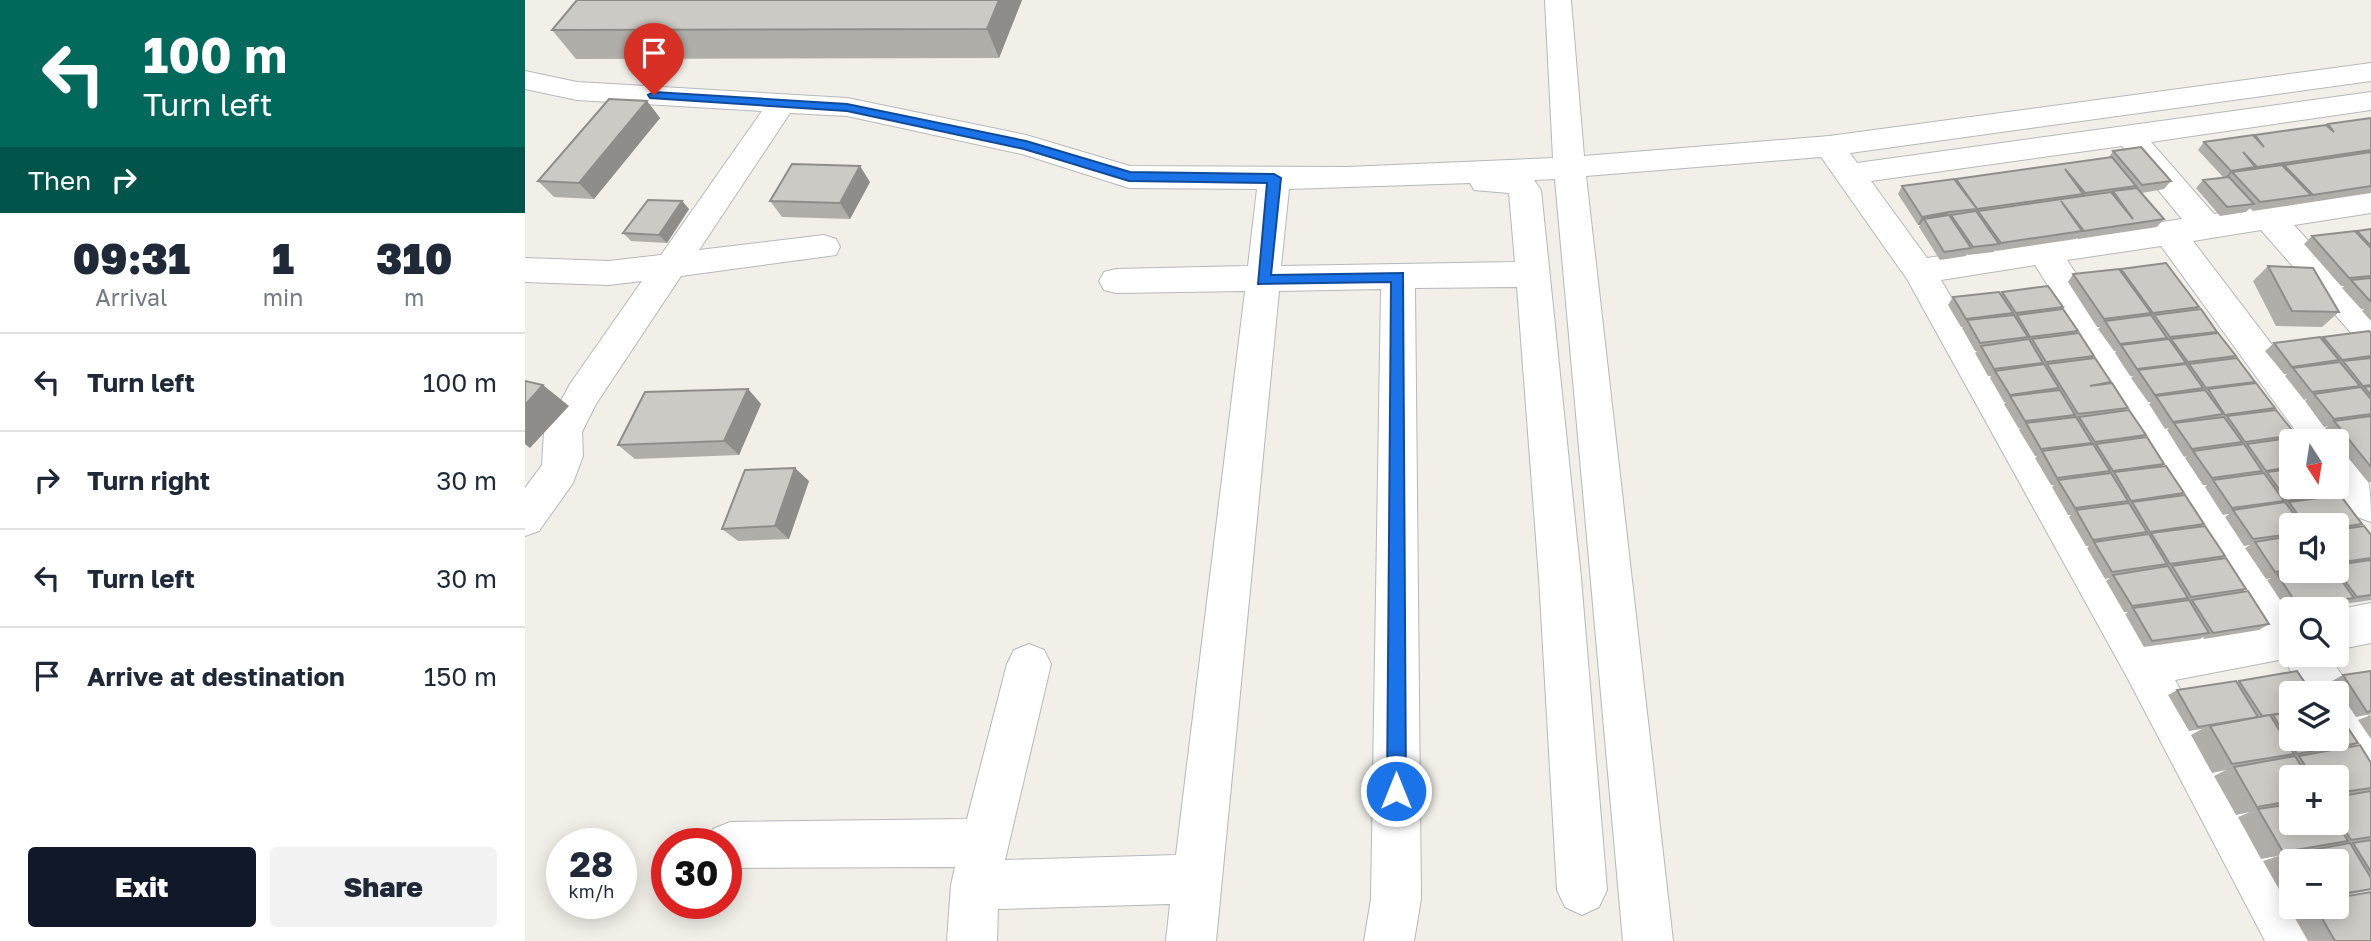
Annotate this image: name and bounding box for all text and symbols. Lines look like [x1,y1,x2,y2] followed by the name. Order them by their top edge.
[624,23,684,95] pin
[143,25,287,84] text: 100 m
[28,28,119,119] icon: left
[635,34,673,72] icon: arrive
[143,85,272,123] text: Turn left
[105,161,143,199] icon: right
[28,165,91,196] text: Then
[73,233,190,283] text: 09:31
[272,233,294,283] text: 1
[376,233,452,283] text: 310
[95,283,167,311] text: Arrival
[263,283,303,311] text: min
[404,283,424,311] text: m
[28,363,66,401] icon: left
[87,367,195,398] text: Turn left
[423,367,497,398] text: 100 m
[2279,429,2349,499] north arrow
[2279,429,2349,919] map controls
[28,461,66,499] icon: right
[87,465,210,496] text: Turn right
[436,465,497,496] text: 30 m
[2279,513,2349,583] button: sound
[28,559,66,597] icon: left
[87,563,195,594] text: Turn left
[436,563,497,594] text: 30 m
[2279,597,2349,667] button: search
[28,657,66,695] icon: arrive
[87,661,345,692] text: Arrive at destination
[424,661,497,692] text: 150 m
[2279,681,2349,751] button: layers
[1359,754,1433,828] position arrow
[2279,765,2349,835] button: +
[651,828,742,919] speed limit sign: 30
[570,843,613,885] text: 28
[28,847,256,927] button: Exit
[270,847,497,927] button: Share
[2279,849,2349,919] button: −
[569,880,614,902] text: km/h

